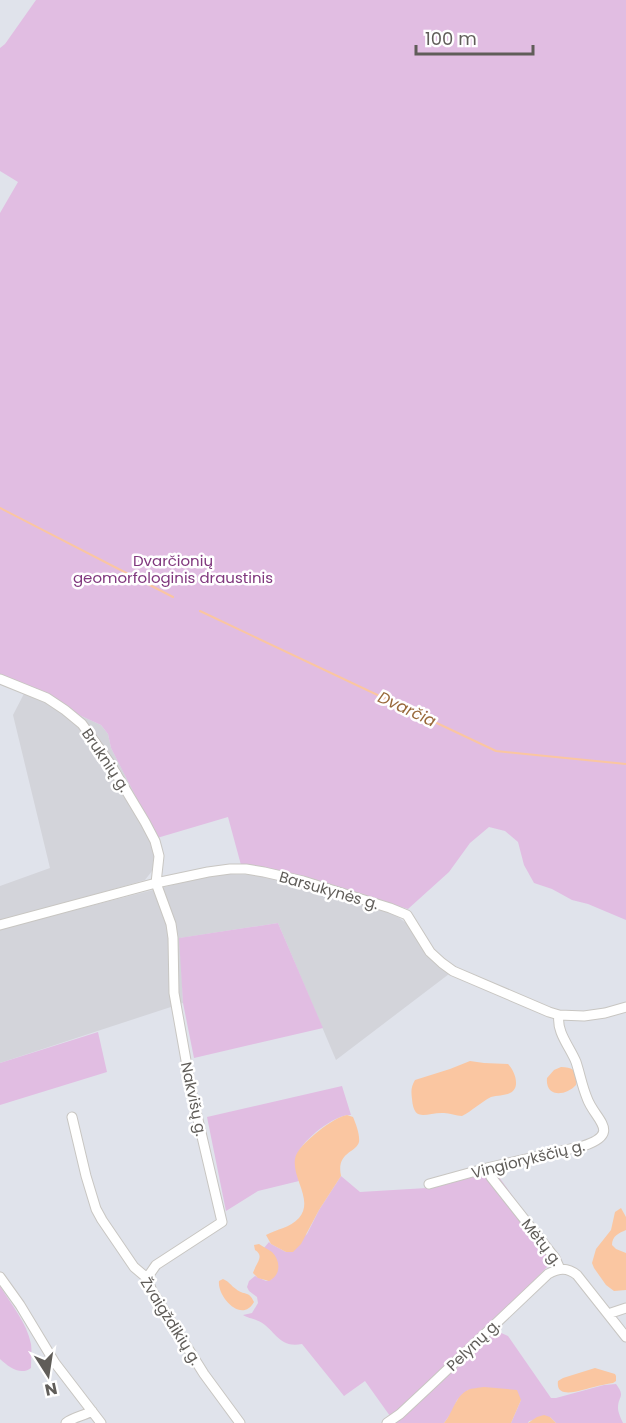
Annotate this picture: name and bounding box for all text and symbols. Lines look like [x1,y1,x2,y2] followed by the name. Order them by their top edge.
[416,18,533,56] scale bar
[425,26,477,51] text: 100 m
[73,550,273,588] park label: Dvarčionių geomorfologinis draustinis
[374,686,440,733] water label: Dvarčia
[77,724,135,796] street label: Bruknių g.
[277,866,381,914] street label: Barsukynės g.
[176,1060,212,1138] street label: Nakvišų g.
[469,1135,587,1183] street label: Vingiorykščių g.
[517,1214,567,1270] street label: Mėtų g.
[136,1273,206,1369] street label: Žvaigždikių g.
[442,1314,504,1376] street label: Pelynų g.
[18,1345,78,1405] north arrow
[43,1377,59,1402] text: N

